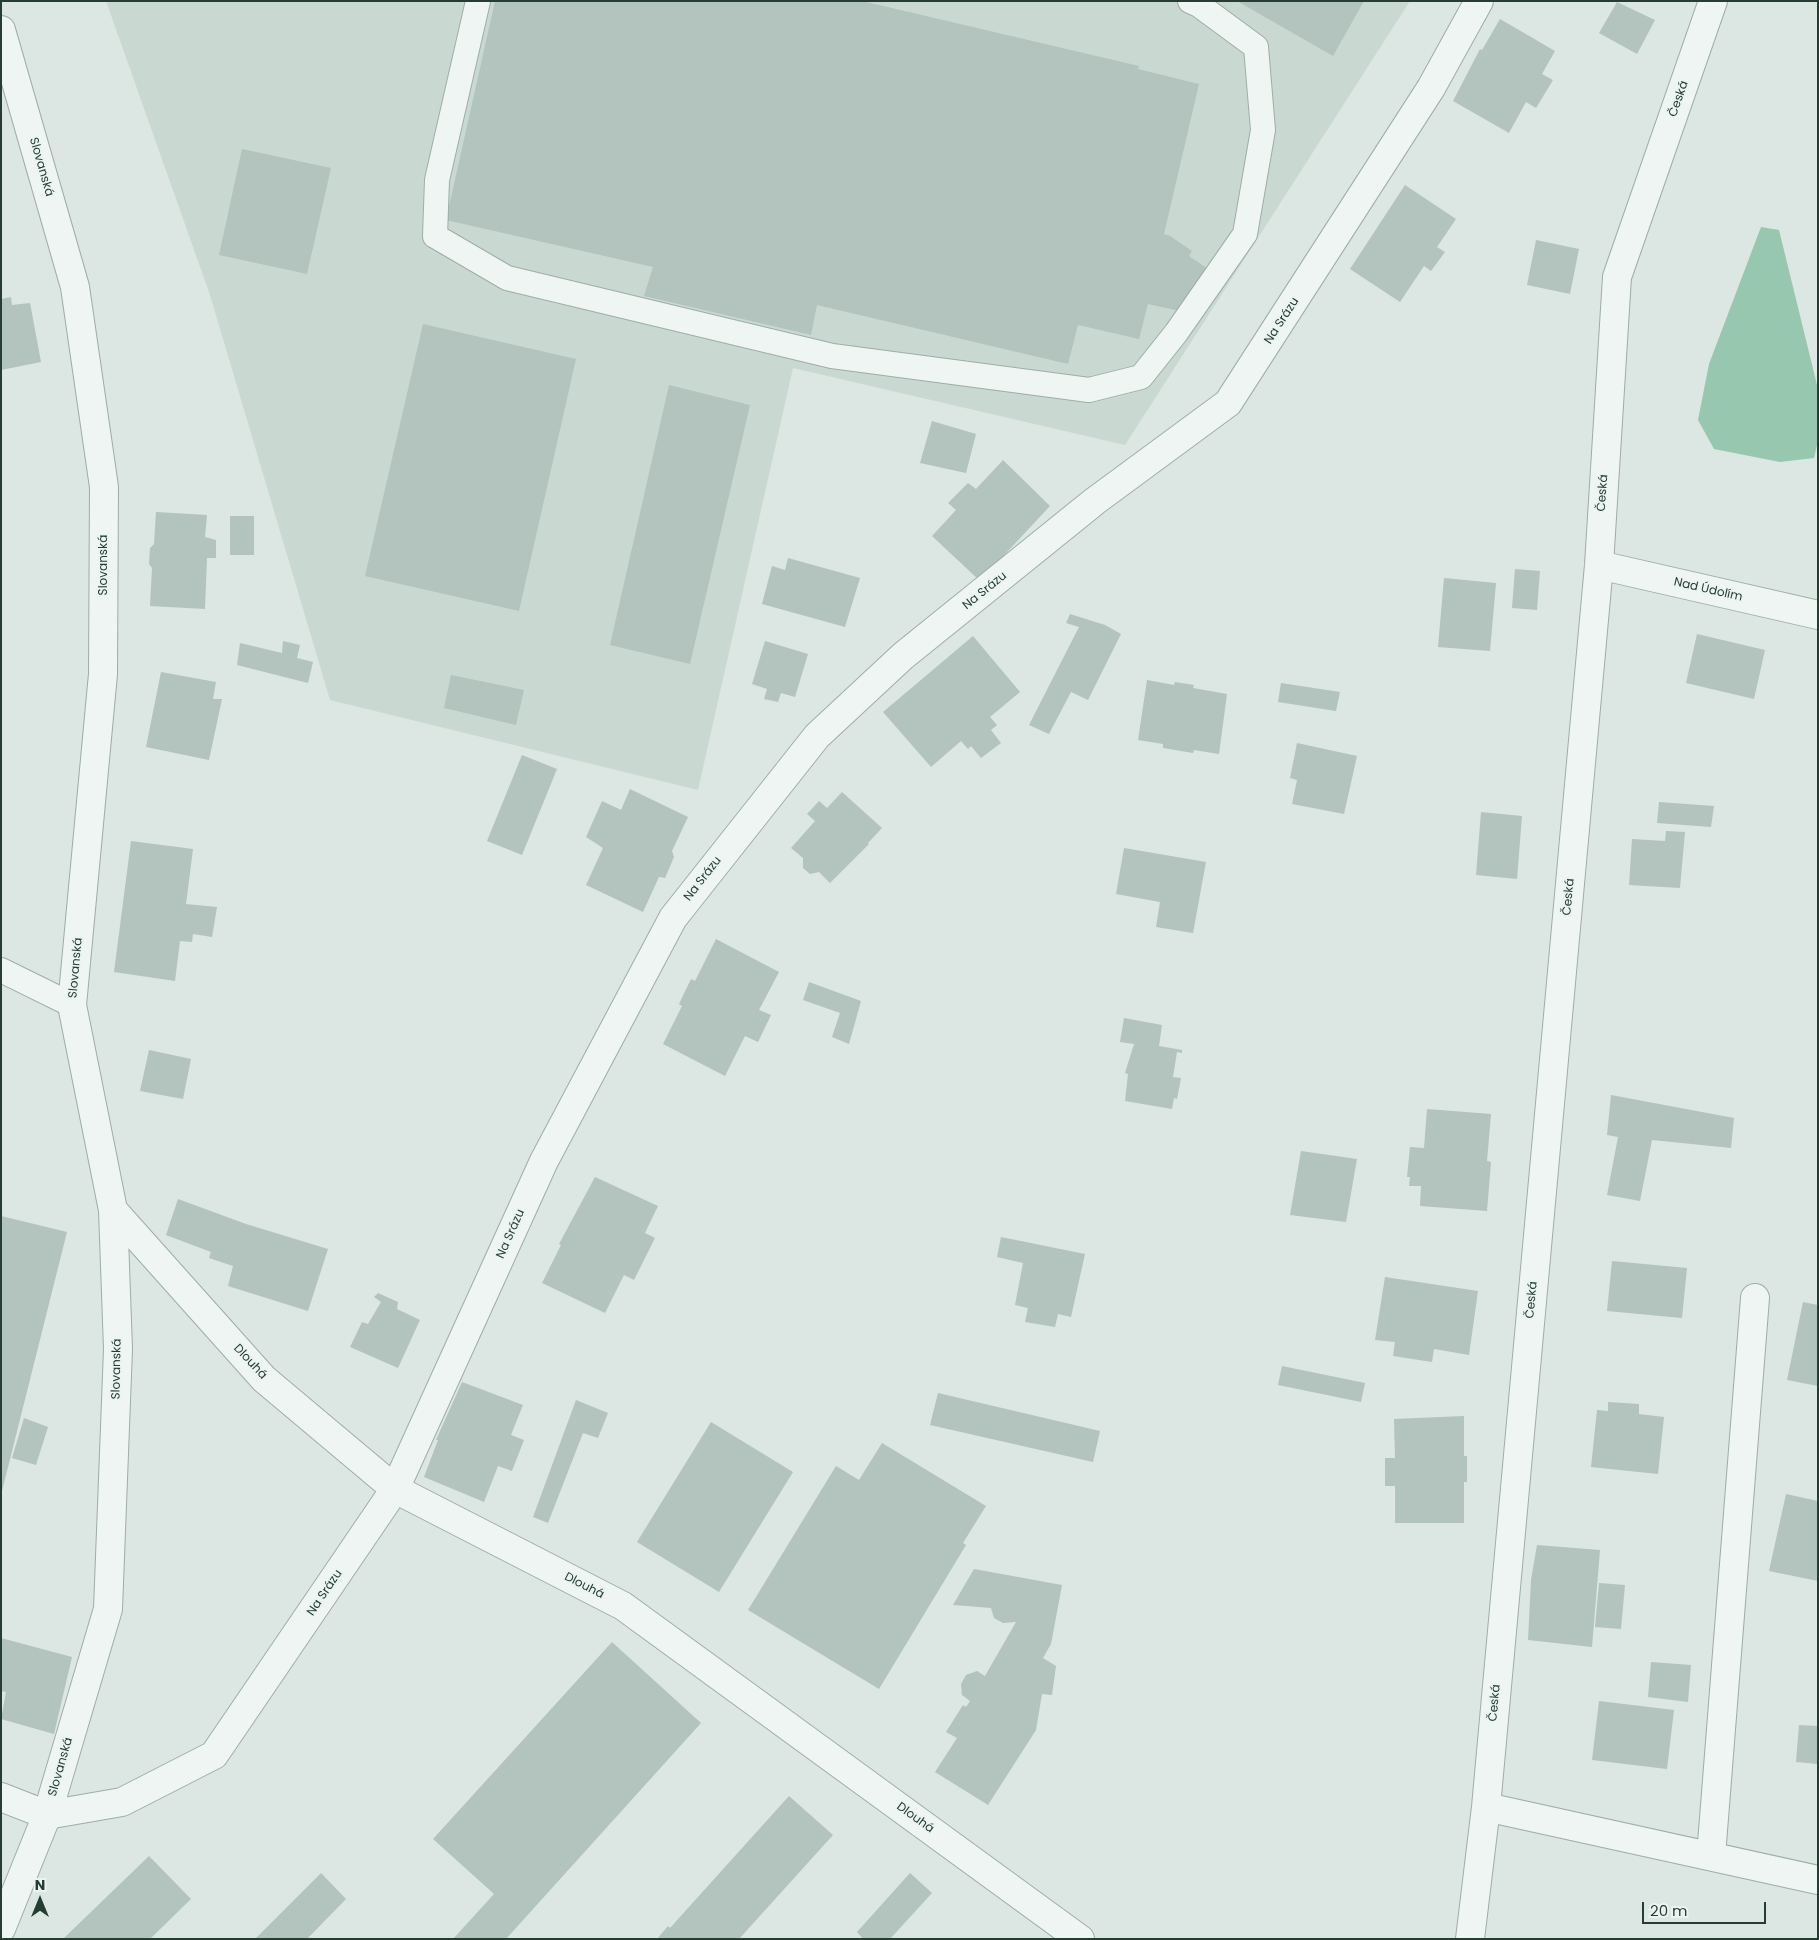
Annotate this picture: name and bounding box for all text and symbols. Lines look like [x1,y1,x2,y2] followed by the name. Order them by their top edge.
[1666,79,1692,119] street label: Česká
[26,136,56,198] street label: Slovanská
[1262,295,1302,347] street label: Na Srázu
[1595,474,1611,512] street label: Česká
[97,535,111,595] street label: Slovanská
[960,569,1010,613] street label: Na Srázu
[1672,575,1744,605] street label: Nad Údolím
[681,854,725,904] street label: Na Srázu
[1560,878,1578,916] street label: Česká
[66,937,86,999] street label: Slovanská
[494,1207,528,1261] street label: Na Srázu
[1523,1281,1541,1319] street label: Česká
[109,1339,125,1399] street label: Slovanská
[230,1342,270,1382] street label: Dlouhá
[304,1567,346,1619] street label: Na Srázu
[562,1570,606,1602] street label: Dlouhá
[1486,1684,1504,1722] street label: Česká
[46,1736,76,1798] street label: Slovanská
[894,1800,936,1836] street label: Dlouhá
[15,1875,65,1925] north arrow
[35,1875,45,1895] text: N
[1644,1892,1768,1924] scale bar
[1650,1900,1688,1921] text: 20 m

